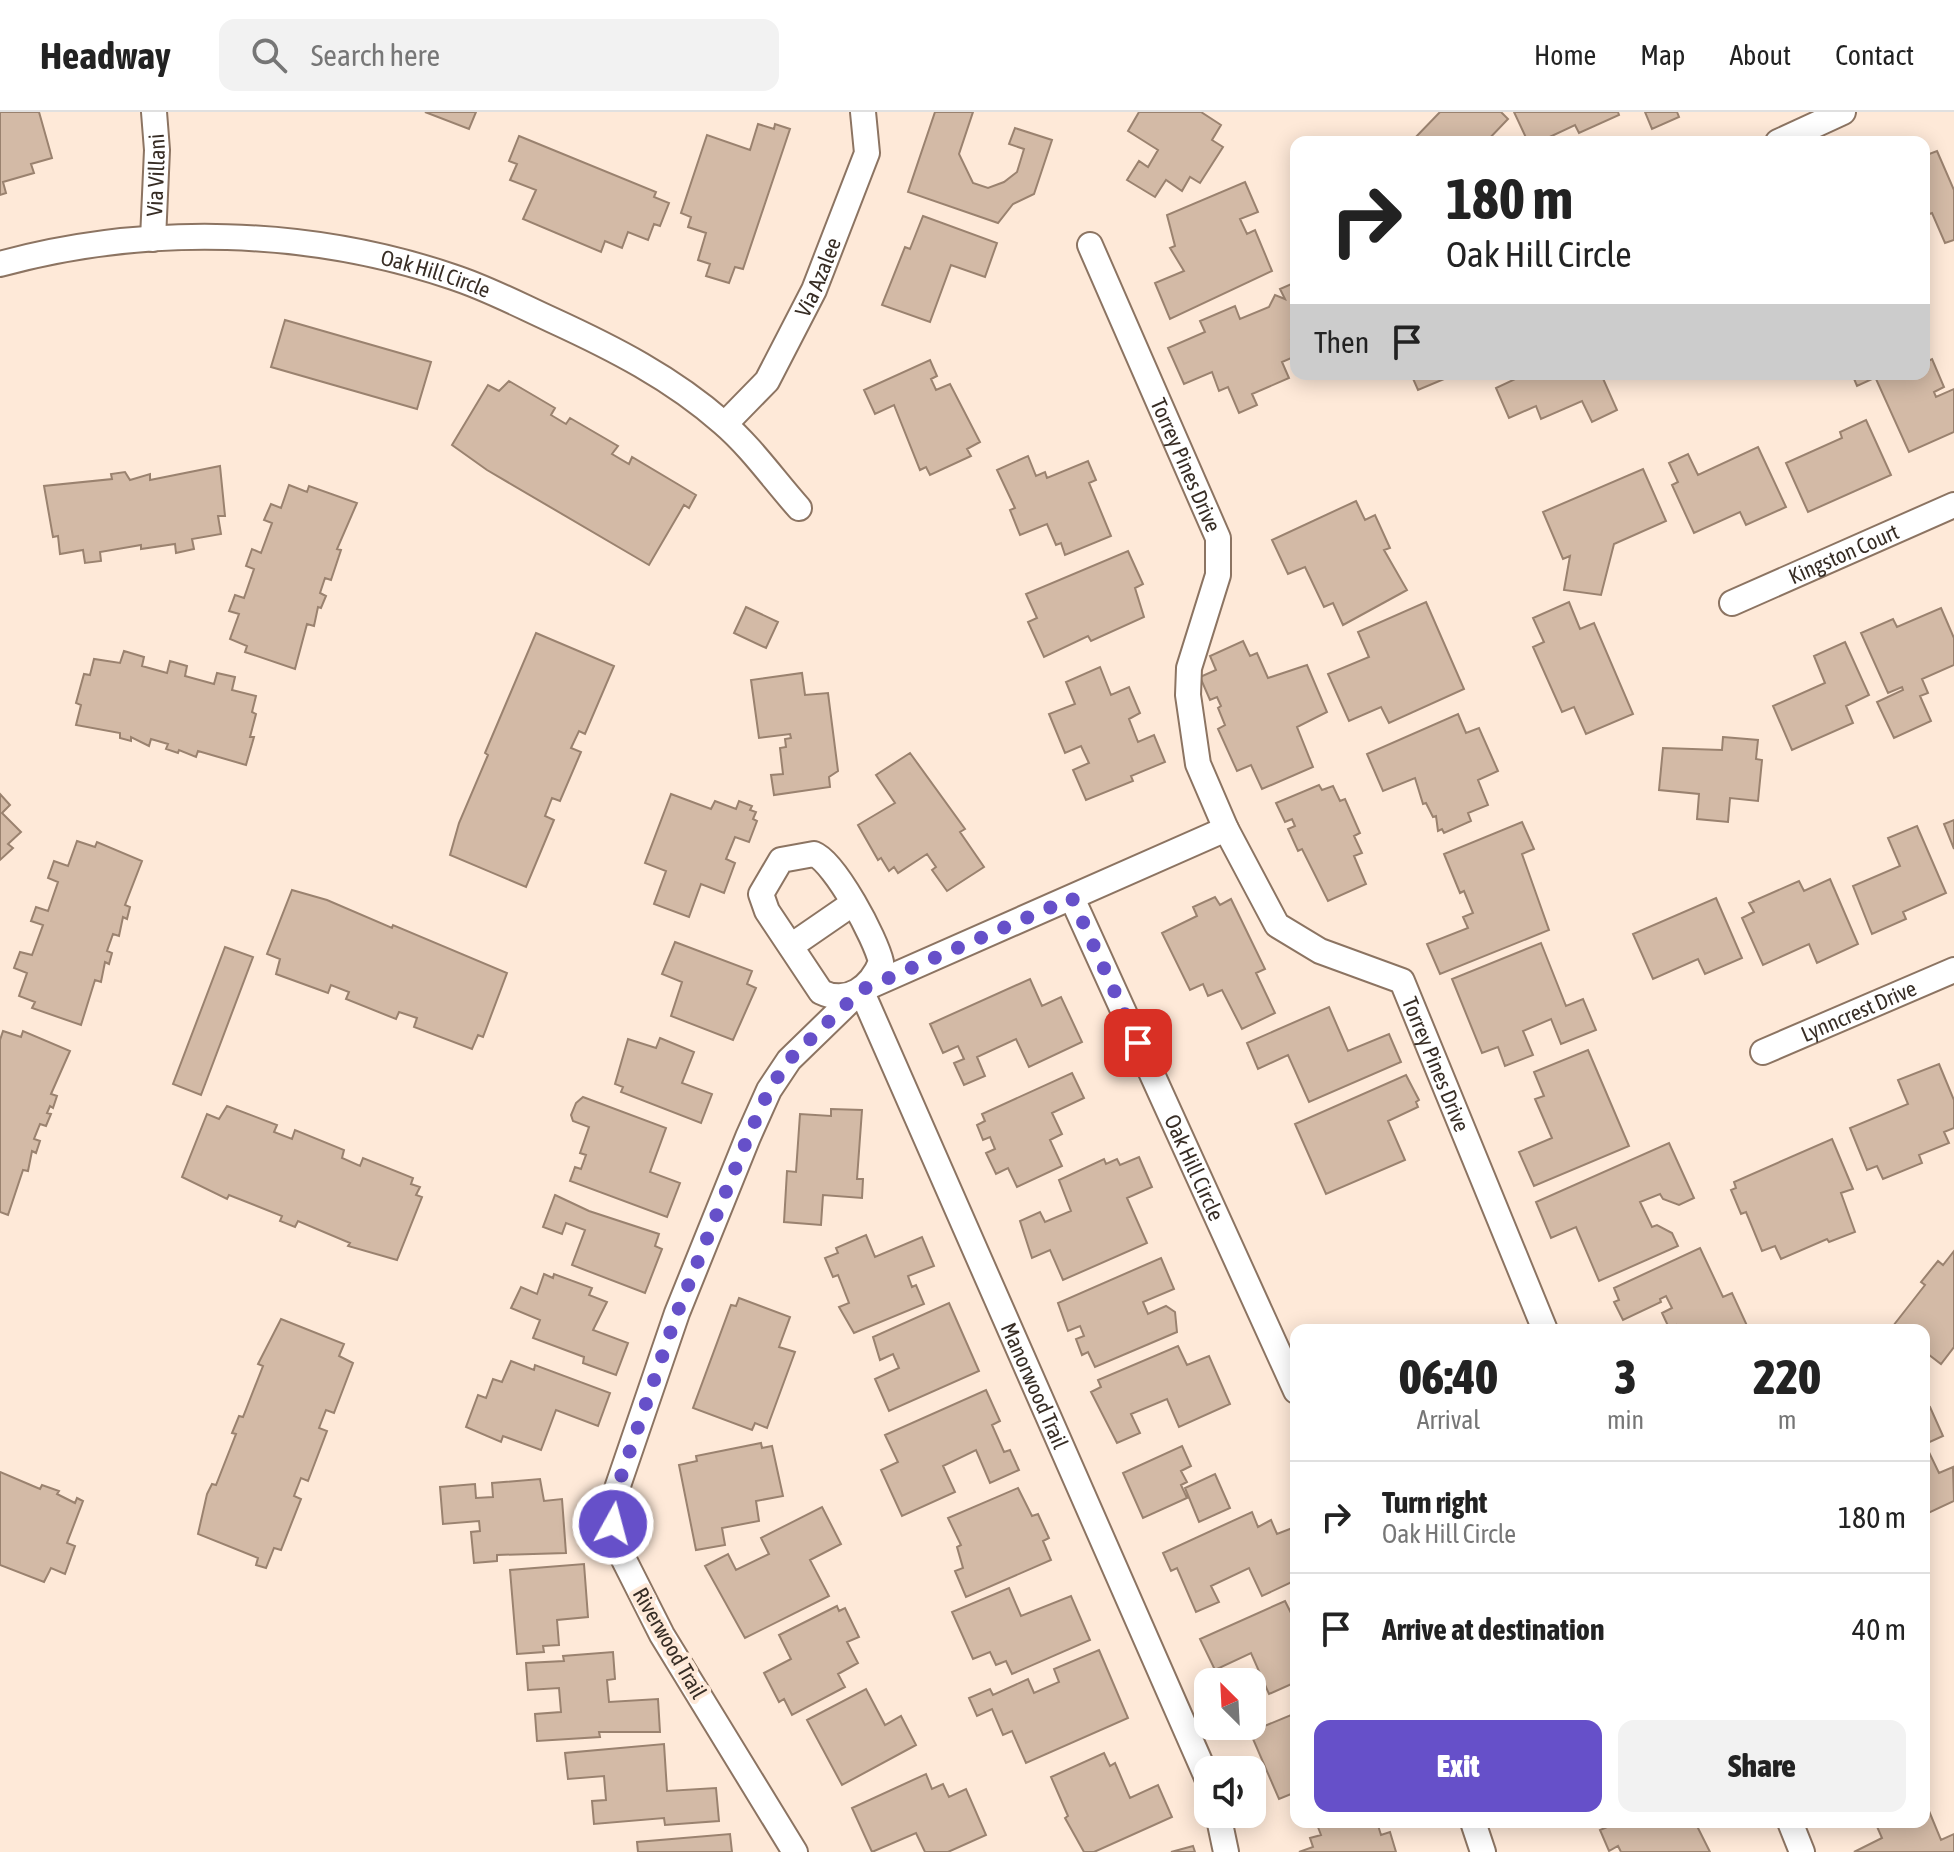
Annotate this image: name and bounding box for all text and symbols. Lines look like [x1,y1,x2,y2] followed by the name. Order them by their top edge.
[219,19,779,91] search box
[247,33,291,77] icon: search
[40,34,171,77] text: Headway
[311,38,440,72] text: Search here
[1534,39,1596,71] text: Home
[1640,39,1685,71] text: Map
[1729,39,1791,71] text: About
[1835,39,1914,71] text: Contact
[141,133,170,217] street label: Via Villani
[1446,167,1573,231] text: 180 m
[1314,168,1418,272] icon: right
[1446,233,1632,275] text: Oak Hill Circle
[789,234,846,321] street label: Via Azalee
[378,244,495,303] street label: Oak Hill Circle
[1385,320,1429,364] icon: arrive
[1314,325,1369,359] text: Then
[1146,394,1227,536] street label: Torrey Pines Drive
[1785,518,1903,589] street label: Kingston Court
[1797,975,1920,1047] street label: Lynncrest Drive
[1397,993,1475,1136] street label: Torrey Pines Drive
[1104,1009,1172,1077] pin
[1116,1021,1160,1065] icon: arrive
[1159,1110,1230,1225] street label: Oak Hill Circle
[996,1318,1074,1453] street label: Manorwood Trail
[1399,1349,1498,1404] text: 06:40
[1614,1349,1637,1404] text: 3
[1753,1349,1821,1404] text: 220
[1417,1405,1480,1435] text: Arrival
[1607,1405,1644,1435] text: min
[1778,1405,1796,1435] text: m
[571,1482,655,1566] position arrow
[1382,1485,1488,1519] text: Turn right
[1314,1495,1358,1539] icon: right
[1838,1500,1906,1534] text: 180 m
[1382,1519,1516,1549] text: Oak Hill Circle
[628,1583,712,1703] street label: Riverwood Trail
[1314,1607,1358,1651] icon: arrive
[1382,1612,1604,1646] text: Arrive at destination
[1852,1612,1906,1646] text: 40 m
[1194,1668,1266,1740] north arrow
[1194,1668,1266,1828] map controls
[1314,1720,1602,1812] button: Exit
[1618,1720,1906,1812] button: Share
[1194,1756,1266,1828] button: sound

